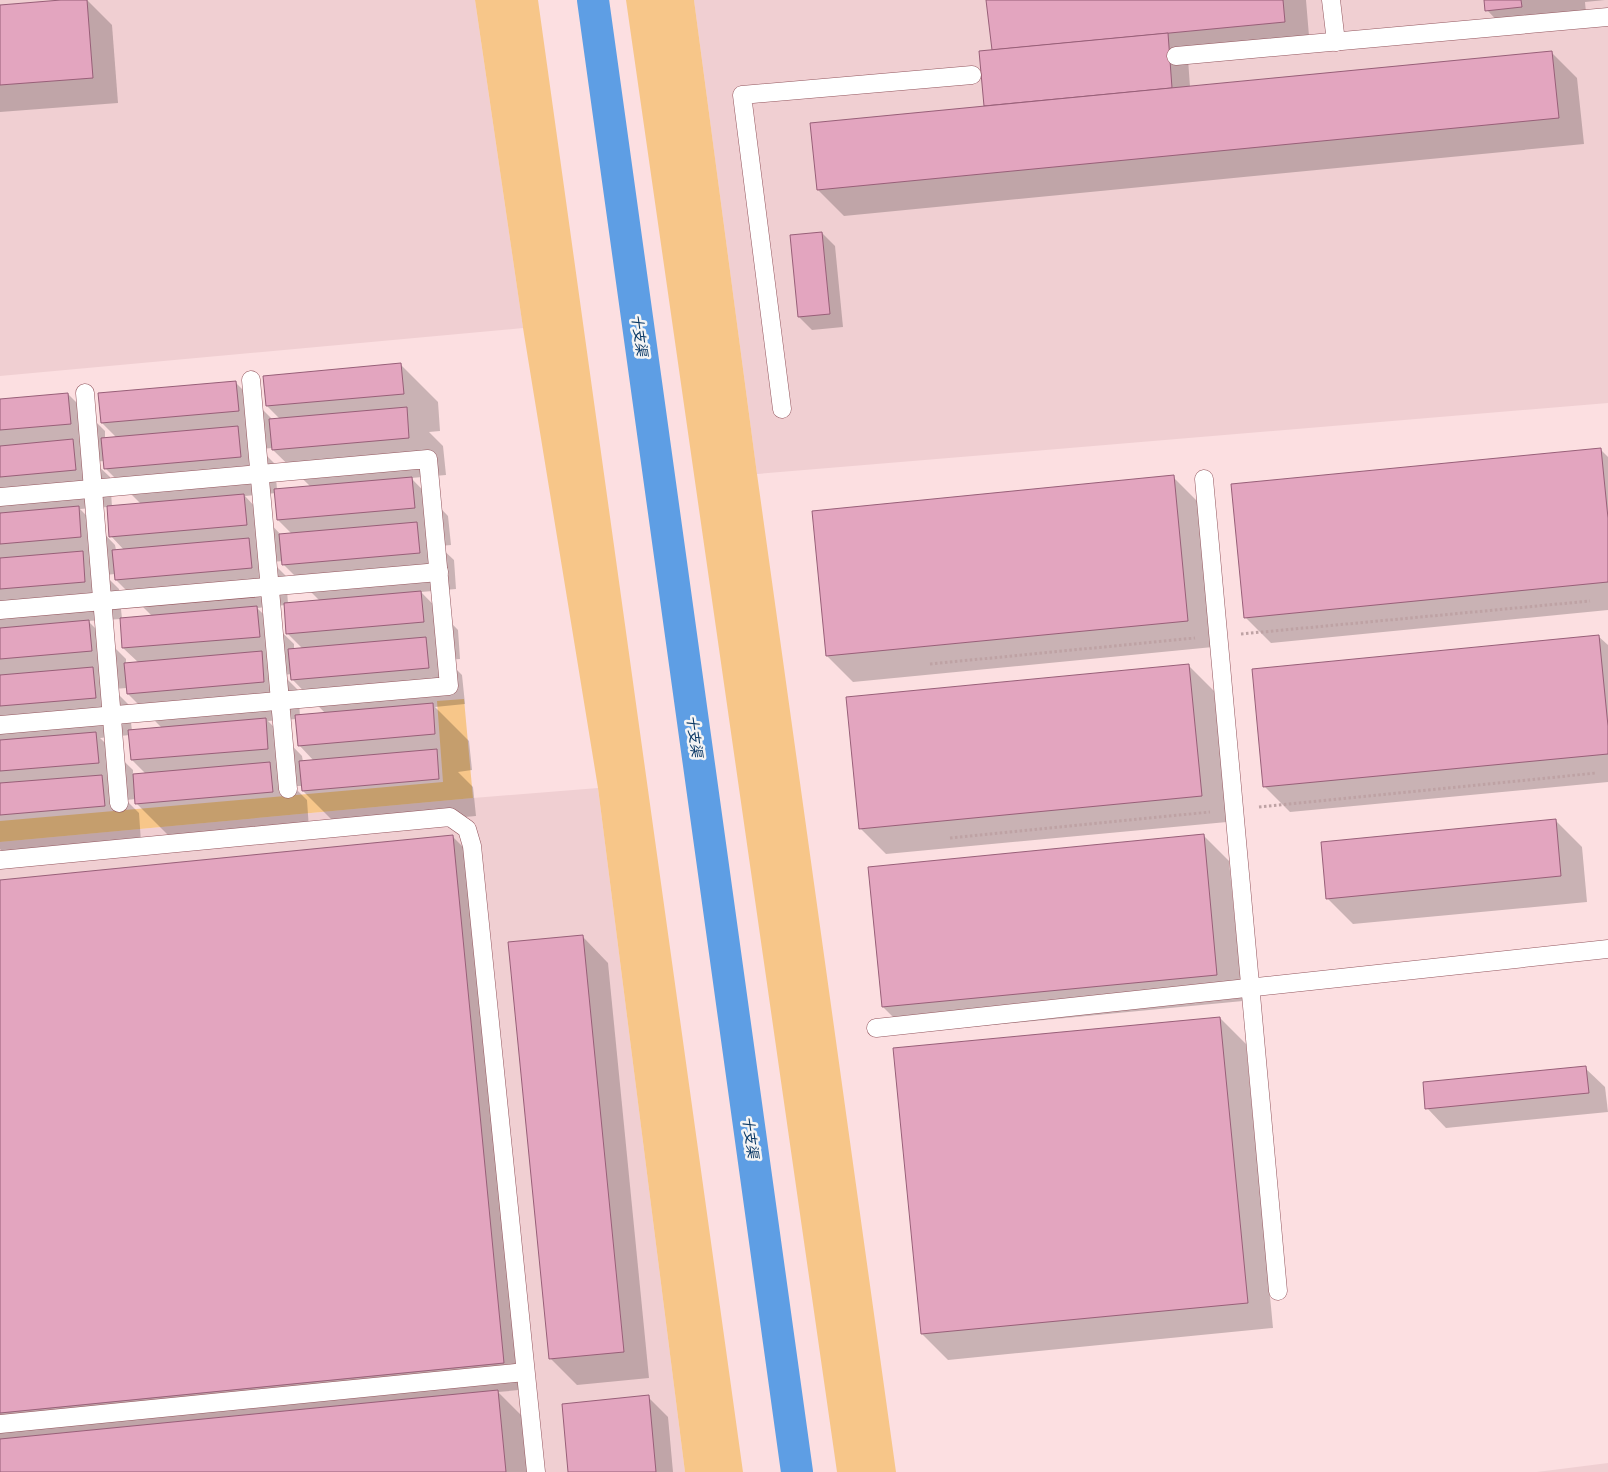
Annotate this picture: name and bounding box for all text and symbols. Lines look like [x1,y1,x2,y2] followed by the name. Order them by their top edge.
[628,313,653,359] water label: 十支渠
[683,714,708,760] water label: 十支渠
[739,1115,764,1161] water label: 十支渠

